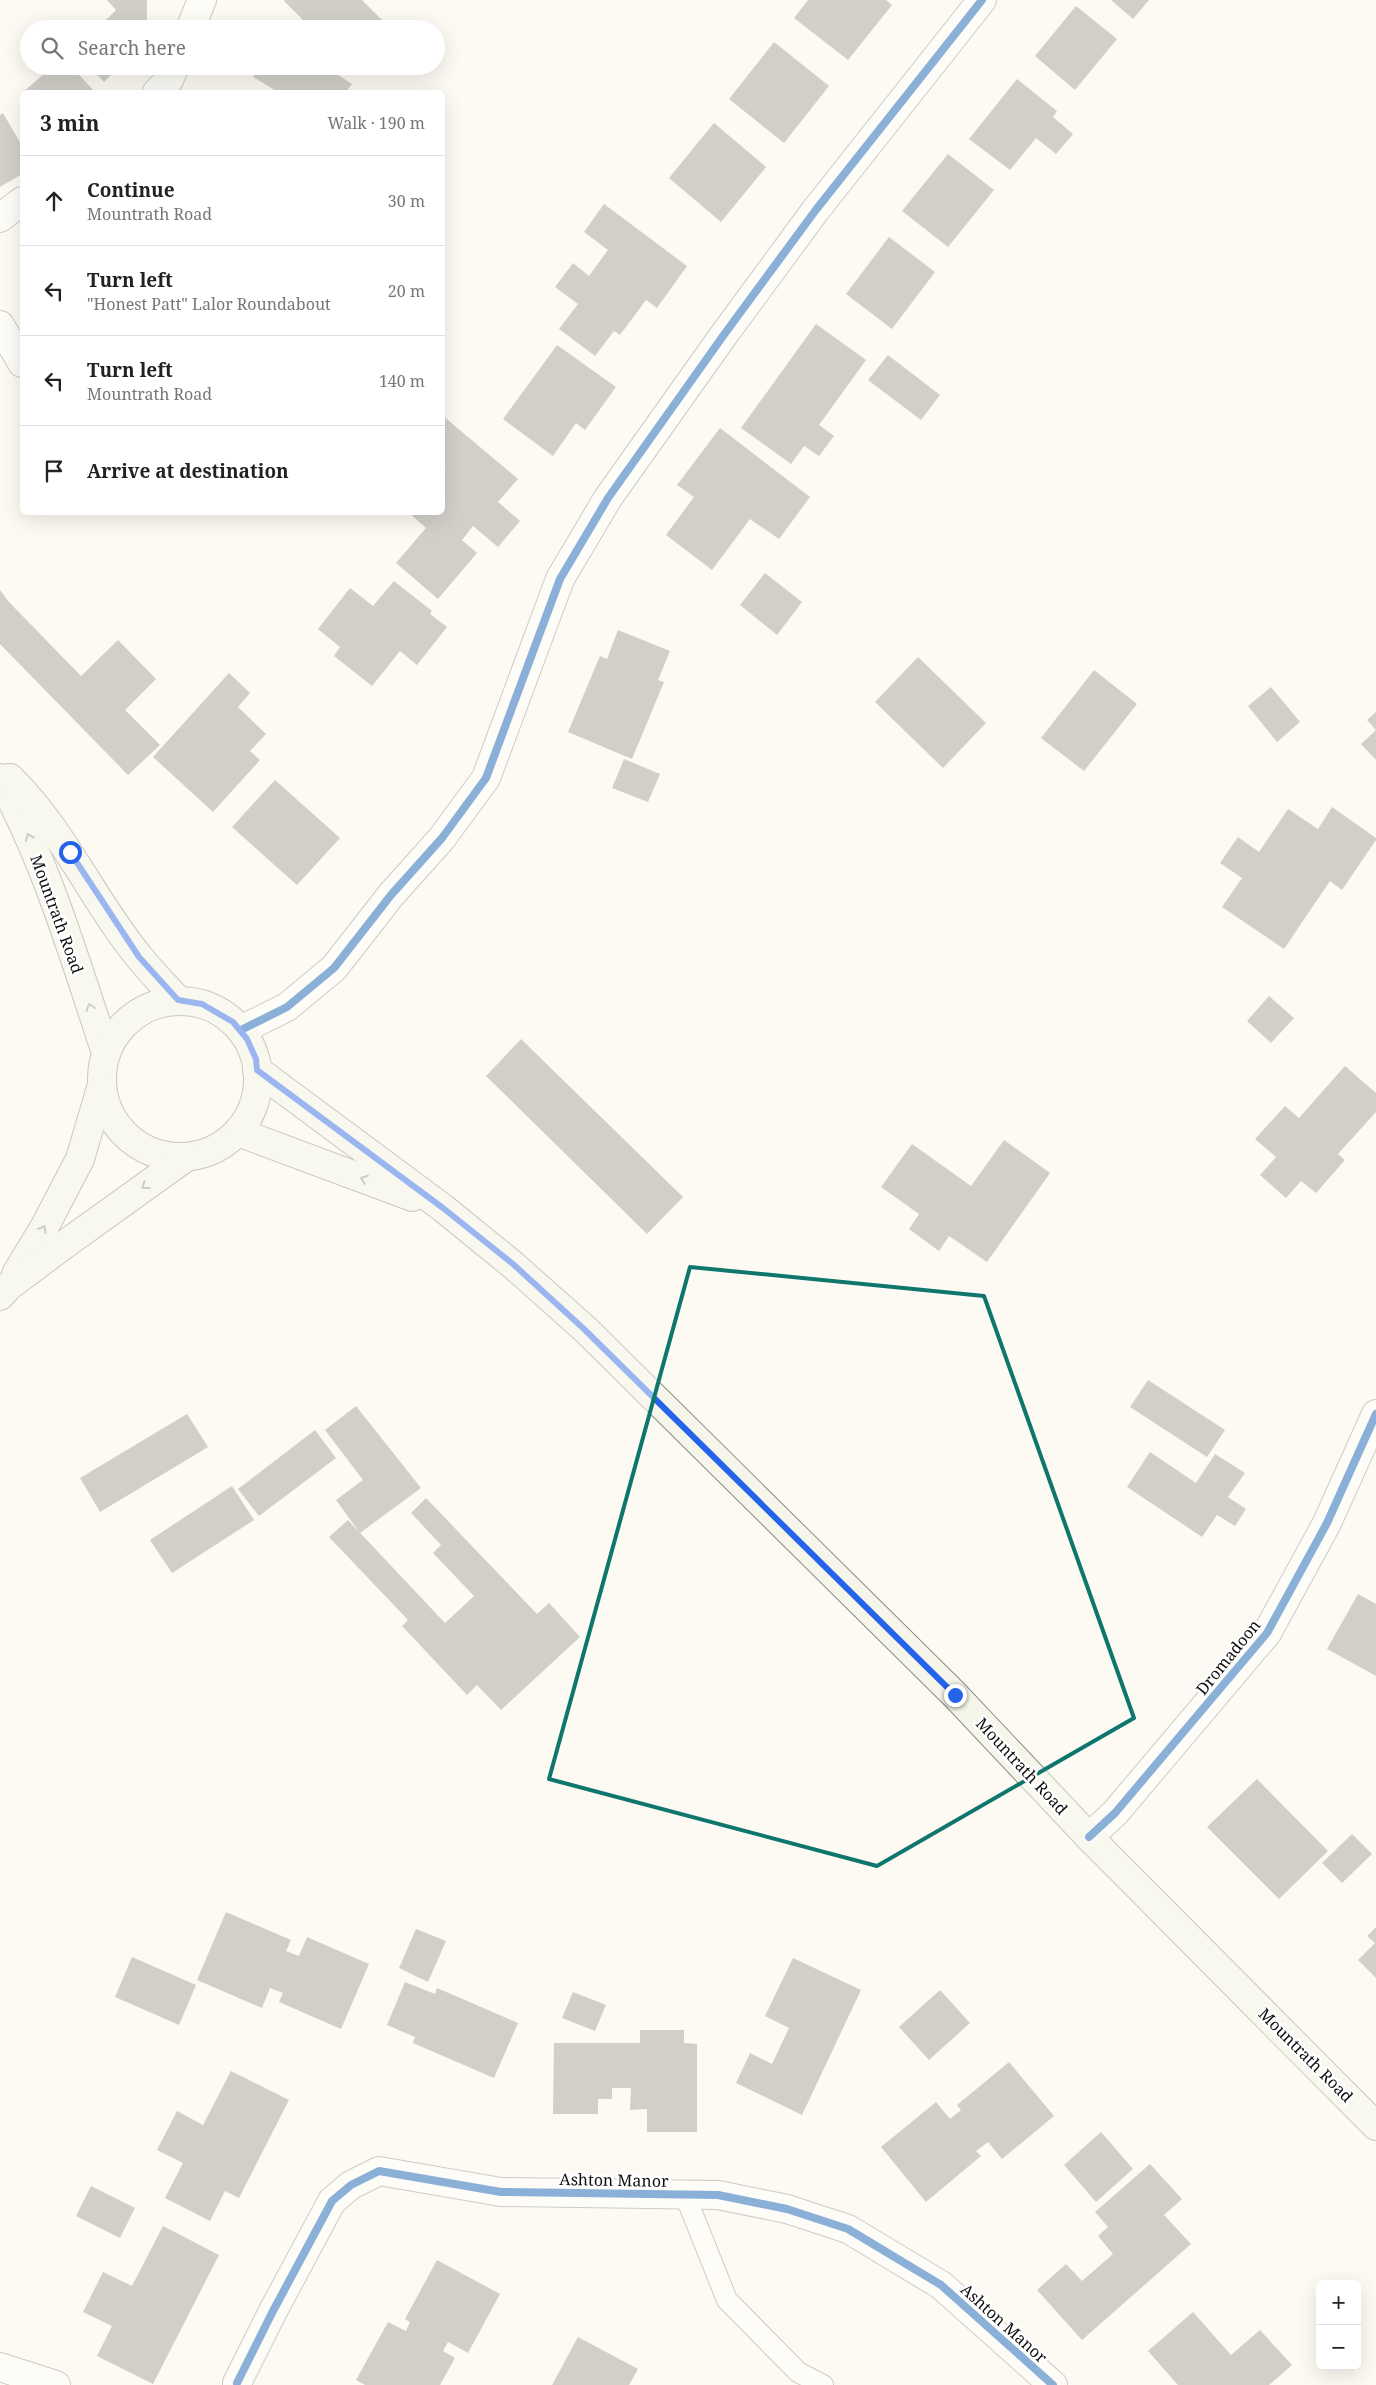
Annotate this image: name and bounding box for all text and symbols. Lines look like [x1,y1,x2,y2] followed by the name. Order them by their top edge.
[20,20,445,75] search box
[38,34,66,62] icon: search
[78,35,186,61] text: Search here
[40,109,99,137] text: 3 min
[328,112,425,134] text: Walk · 190 m
[87,177,175,203] text: Continue
[40,187,68,215] icon: ahead
[388,190,425,212] text: 30 m
[87,203,212,225] text: Mountrath Road
[87,267,173,293] text: Turn left
[40,277,68,305] icon: left
[388,280,425,302] text: 20 m
[87,293,331,315] text: "Honest Patt" Lalor Roundabout
[87,357,173,383] text: Turn left
[40,367,68,395] icon: left
[379,370,425,392] text: 140 m
[87,383,212,405] text: Mountrath Road
[40,457,68,485] icon: arrive
[87,458,289,484] text: Arrive at destination
[24,834,34,842] one-way arrow
[59,841,82,864] route start
[25,851,89,977] street label: Mountrath Road
[86,1003,96,1011] one-way arrow
[360,1174,369,1185] one-way arrow
[141,1180,151,1189] one-way arrow
[37,1226,47,1235] one-way arrow
[1191,1615,1265,1699] street label: Dromadoon
[944,1684,967,1707] route end
[971,1713,1073,1819] street label: Mountrath Road
[1254,2003,1358,2107] street label: Mountrath Road
[559,2168,669,2192] street label: Ashton Manor
[956,2278,1052,2368] street label: Ashton Manor
[1316,2280,1361,2370] map controls
[1316,2280,1361,2325] button: +
[1316,2325,1361,2370] button: −

